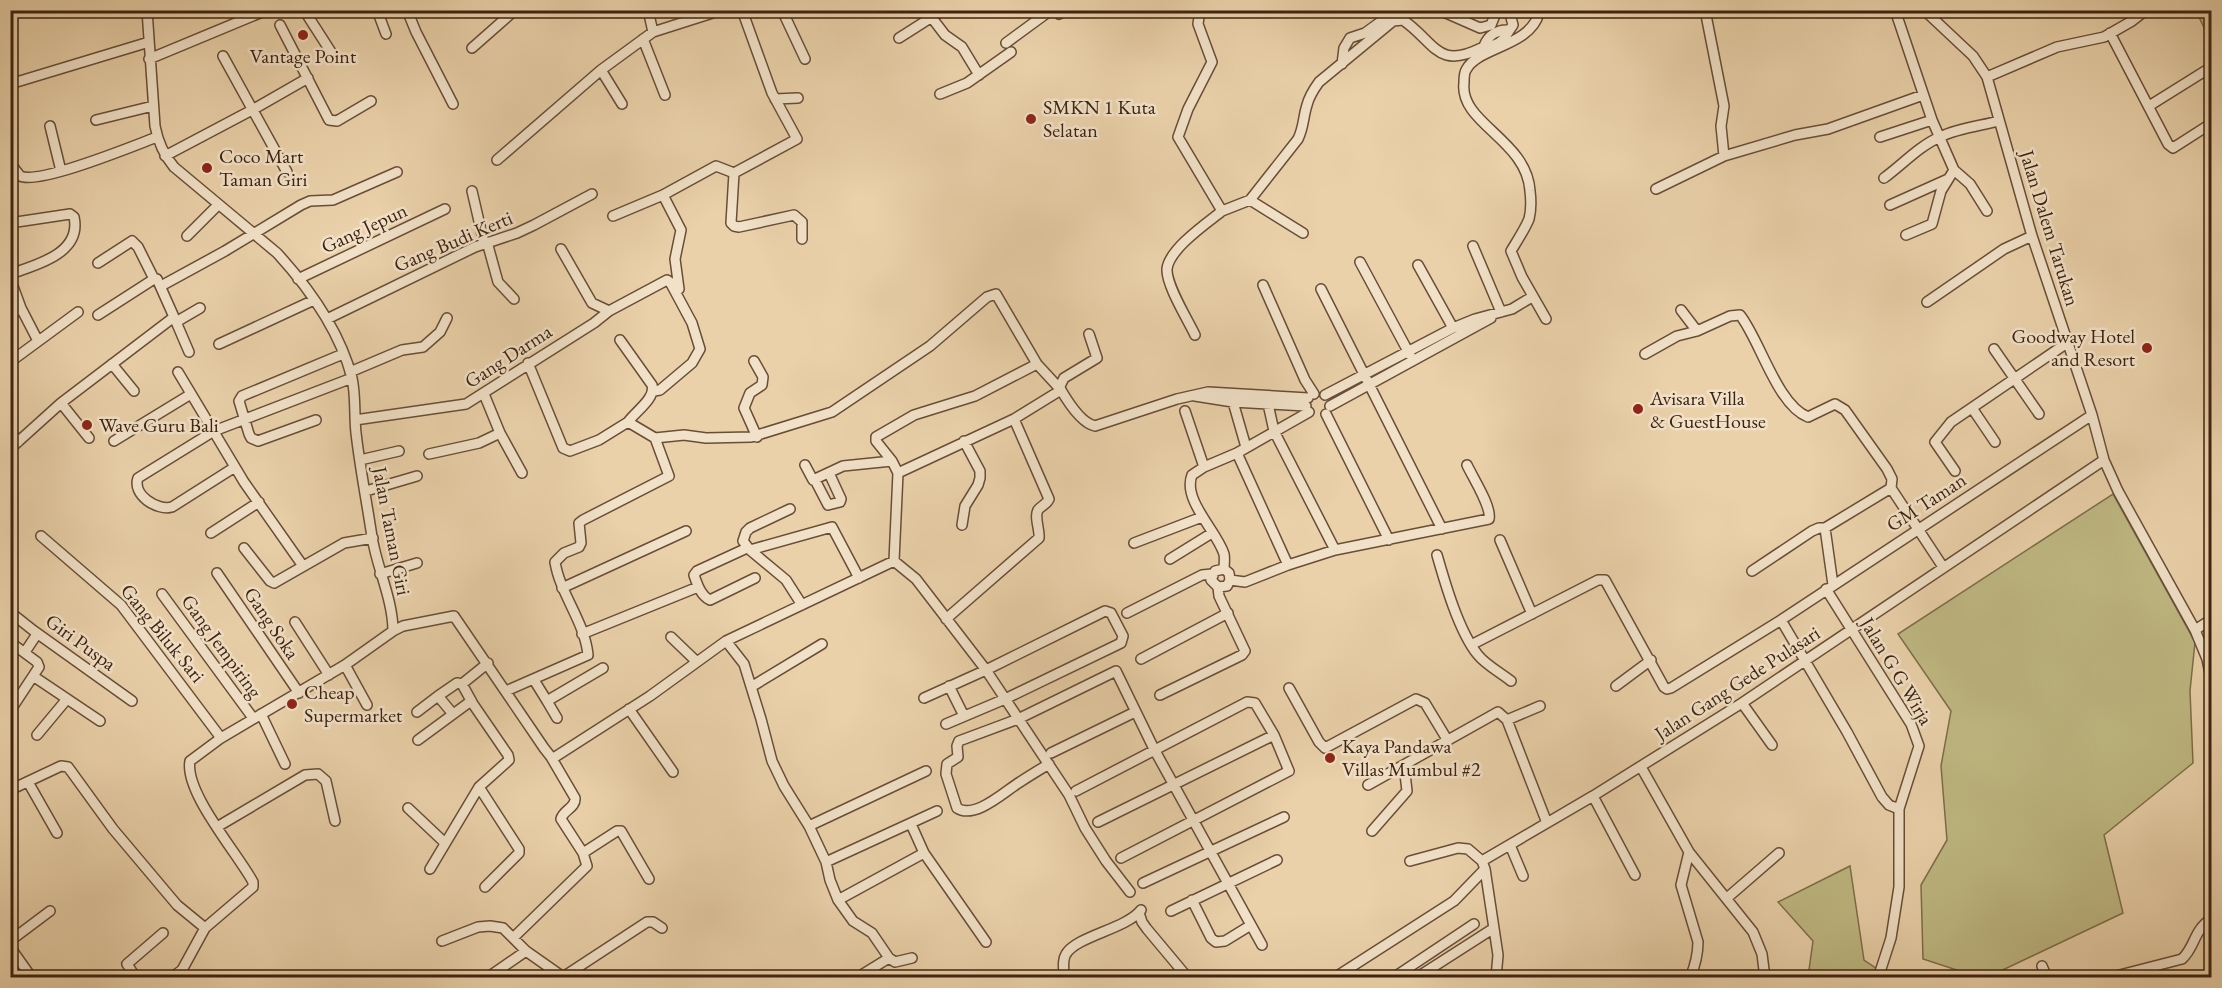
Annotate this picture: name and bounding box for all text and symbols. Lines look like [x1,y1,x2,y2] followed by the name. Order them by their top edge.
[296,28,310,42] marker: Vantage Point
[250,43,357,69] place label: Vantage Point
[1043,94,1156,143] place label: SMKN 1 Kuta Selatan
[1024,112,1038,126] marker: SMKN 1 Kuta Selatan
[219,143,308,192] place label: Coco Mart Taman Giri
[2013,145,2086,310] street label: Jalan Dalem Tarukan
[200,161,214,175] marker: Coco Mart Taman Giri
[317,197,412,259] street label: Gang Jepun
[390,204,516,278] street label: Gang Budi Kerti
[459,318,557,394] street label: Gang Darma
[2012,323,2136,372] place label: Goodway Hotel and Resort
[2140,341,2154,355] marker: Goodway Hotel and Resort
[1649,385,1766,434] place label: Avisara Villa & GuestHouse
[1631,402,1645,416] marker: Avisara Villa & GuestHouse
[99,412,219,438] place label: Wave Guru Bali
[80,418,94,432] marker: Wave Guru Bali
[366,462,417,598] street label: Jalan Taman Giri
[1881,466,1971,537] street label: GM Taman
[115,578,211,688] street label: Gang Biluk Sari
[238,582,306,664] street label: Gang Soka
[176,589,269,703] street label: Gang Jempiring
[41,608,121,676] street label: Giri Puspa
[1854,611,1939,730] street label: Jalan G G Wirja
[1648,620,1825,747] street label: Jalan Gang Gede Pulasari
[304,679,403,728] place label: Cheap Supermarket
[285,697,299,711] marker: Cheap Supermarket
[1342,733,1481,782] place label: Kaya Pandawa Villas Mumbul #2
[1323,751,1337,765] marker: Kaya Pandawa Villas Mumbul #2

